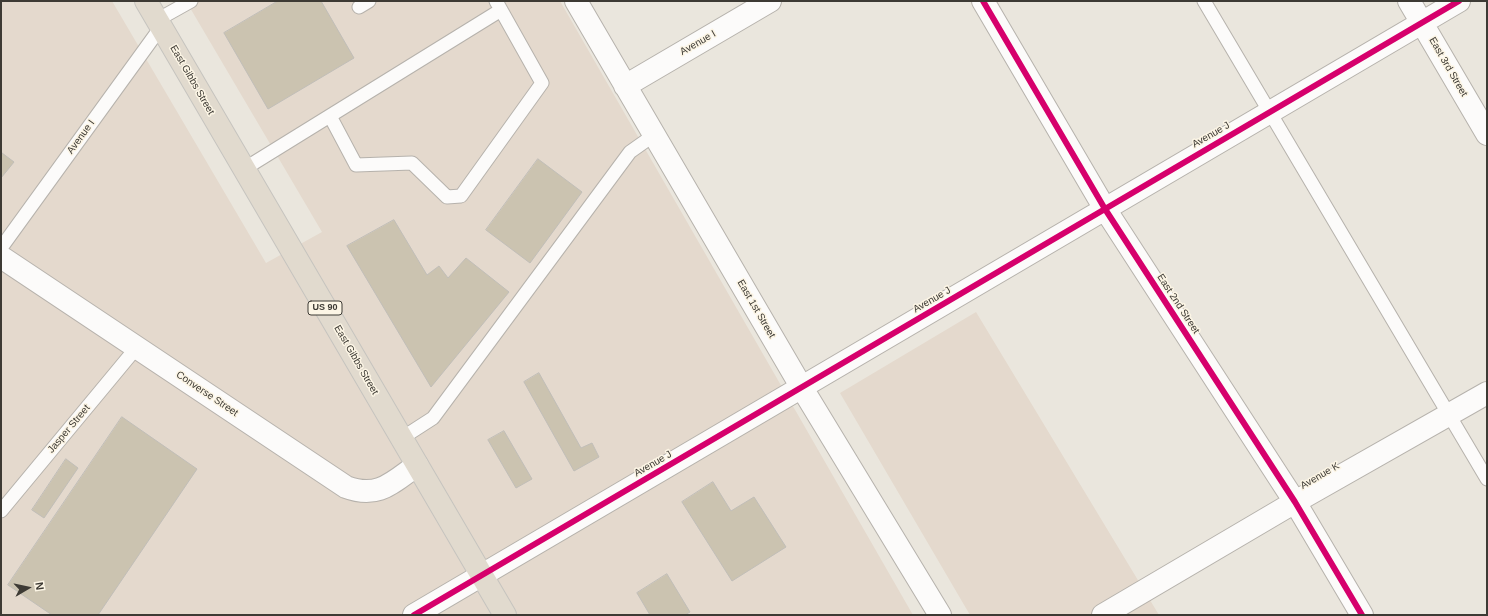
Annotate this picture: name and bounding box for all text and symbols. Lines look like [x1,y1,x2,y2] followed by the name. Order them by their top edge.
[678,28,718,58] street label: Avenue I
[1426,35,1470,99] street label: East 3rd Street
[167,43,217,117] street label: East Gibbs Street
[65,118,97,156] street label: Avenue I
[1190,119,1232,151] street label: Avenue J
[1154,272,1202,336] street label: East 2nd Street
[734,278,778,340] street label: East 1st Street
[911,284,953,316] street label: Avenue J
[308,301,342,315] road number: US 90
[331,323,381,397] street label: East Gibbs Street
[174,369,240,419] street label: Converse Street
[45,402,93,456] street label: Jasper Street
[632,448,674,480] street label: Avenue J
[1298,460,1342,492] street label: Avenue K
[8,568,48,608] north arrow
[33,581,46,591] text: N

